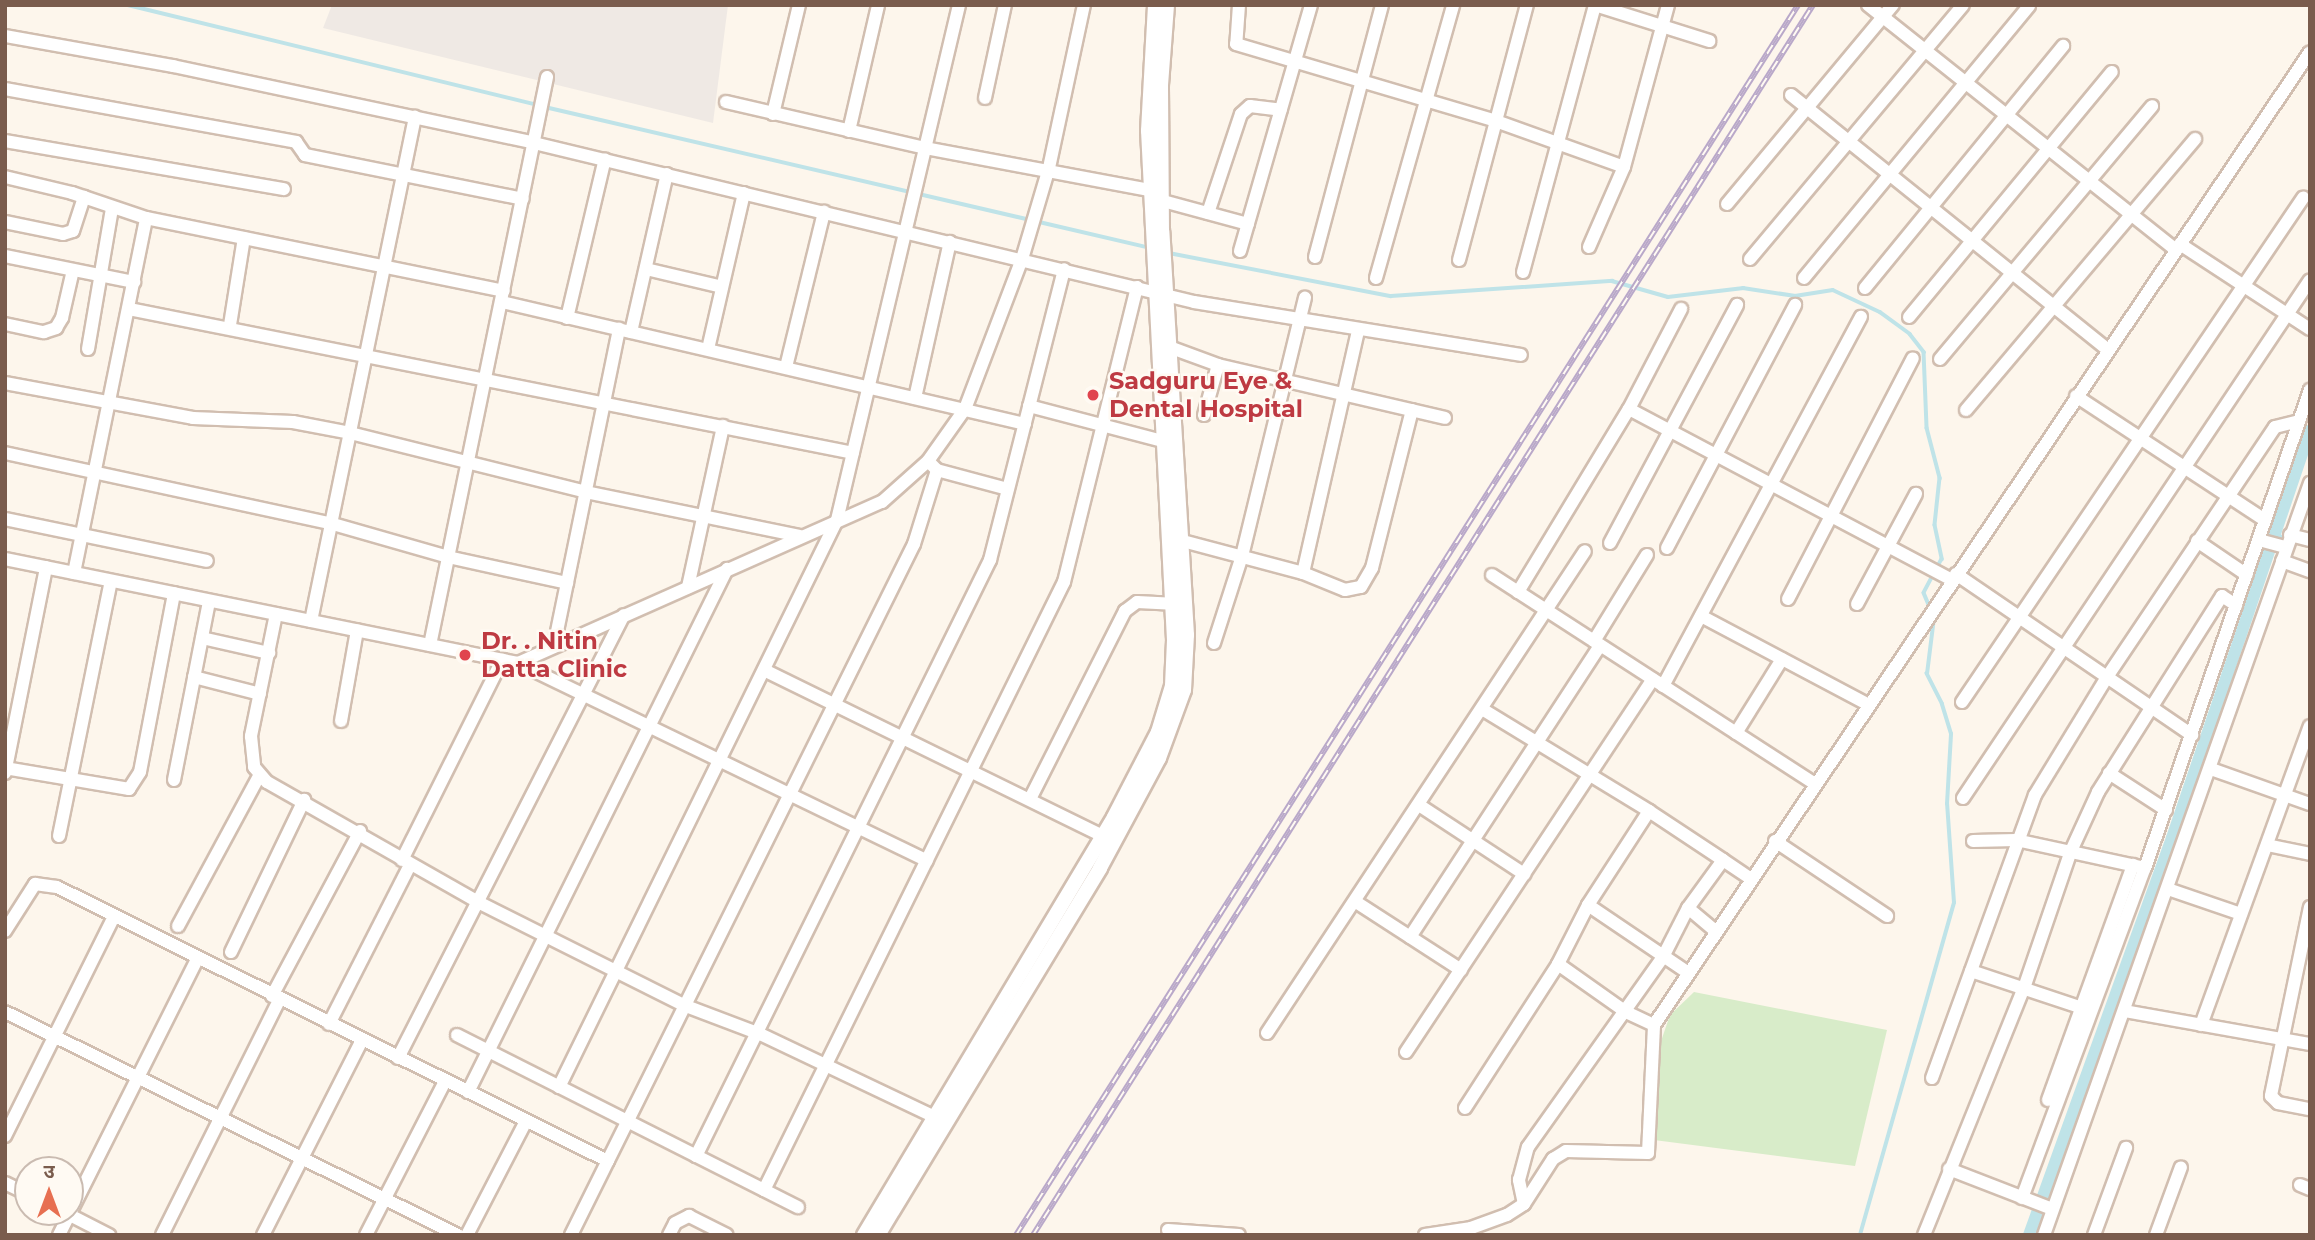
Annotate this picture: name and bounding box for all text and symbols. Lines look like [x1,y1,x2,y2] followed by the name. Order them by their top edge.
[1109,367,1303,423] place label: Sadguru Eye & Dental Hospital
[1083,385,1103,405] marker: Sadguru Eye & Dental Hospital
[481,627,627,683] place label: Dr. . Nitin Datta Clinic
[455,645,475,665] marker: Dr. . Nitin Datta Clinic
[14,1156,84,1226] north arrow
[43,1160,55,1183] text: उ

